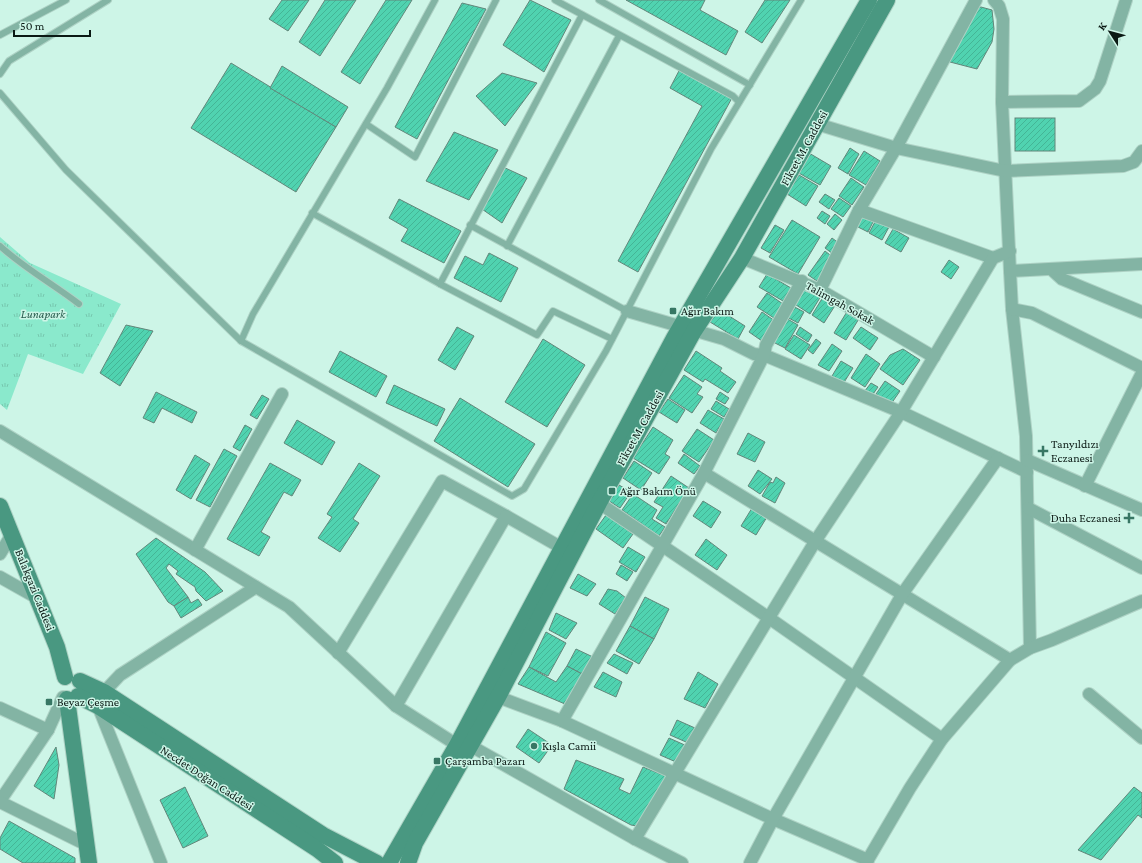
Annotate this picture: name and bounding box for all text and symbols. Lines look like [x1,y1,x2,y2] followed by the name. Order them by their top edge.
[14,12,90,38] scale bar
[1090,12,1130,52] north arrow
[20,19,45,33] text: 50 m
[1095,19,1109,32] text: K
[778,108,830,188] street label: Fikret M. Caddesi
[803,278,877,328] street label: Talimgah Sokak
[681,304,734,318] place label: Ağır Bakım
[668,306,678,316] marker: Ağır Bakım
[21,307,66,321] park label: Lunapark
[614,388,666,468] street label: Fikret M. Caddesi
[1051,437,1099,465] place label: Tanyıldızı Eczanesi
[1038,446,1048,456] marker: Tanyıldızı Eczanesi
[620,484,697,498] place label: Ağır Bakım Önü
[607,486,617,496] marker: Ağır Bakım Önü
[1051,511,1121,525] place label: Duha Eczanesi
[1124,513,1134,523] marker: Duha Eczanesi
[12,547,58,633] street label: Balakgazi Caddesi
[57,695,119,709] place label: Beyaz Çeşme
[44,697,54,707] marker: Beyaz Çeşme
[542,739,596,753] place label: Kışla Camii
[529,741,539,751] marker: Kışla Camii
[158,743,256,813] street label: Necdet Doğan Caddesi
[445,754,525,768] place label: Çarşamba Pazarı
[432,756,442,766] marker: Çarşamba Pazarı

